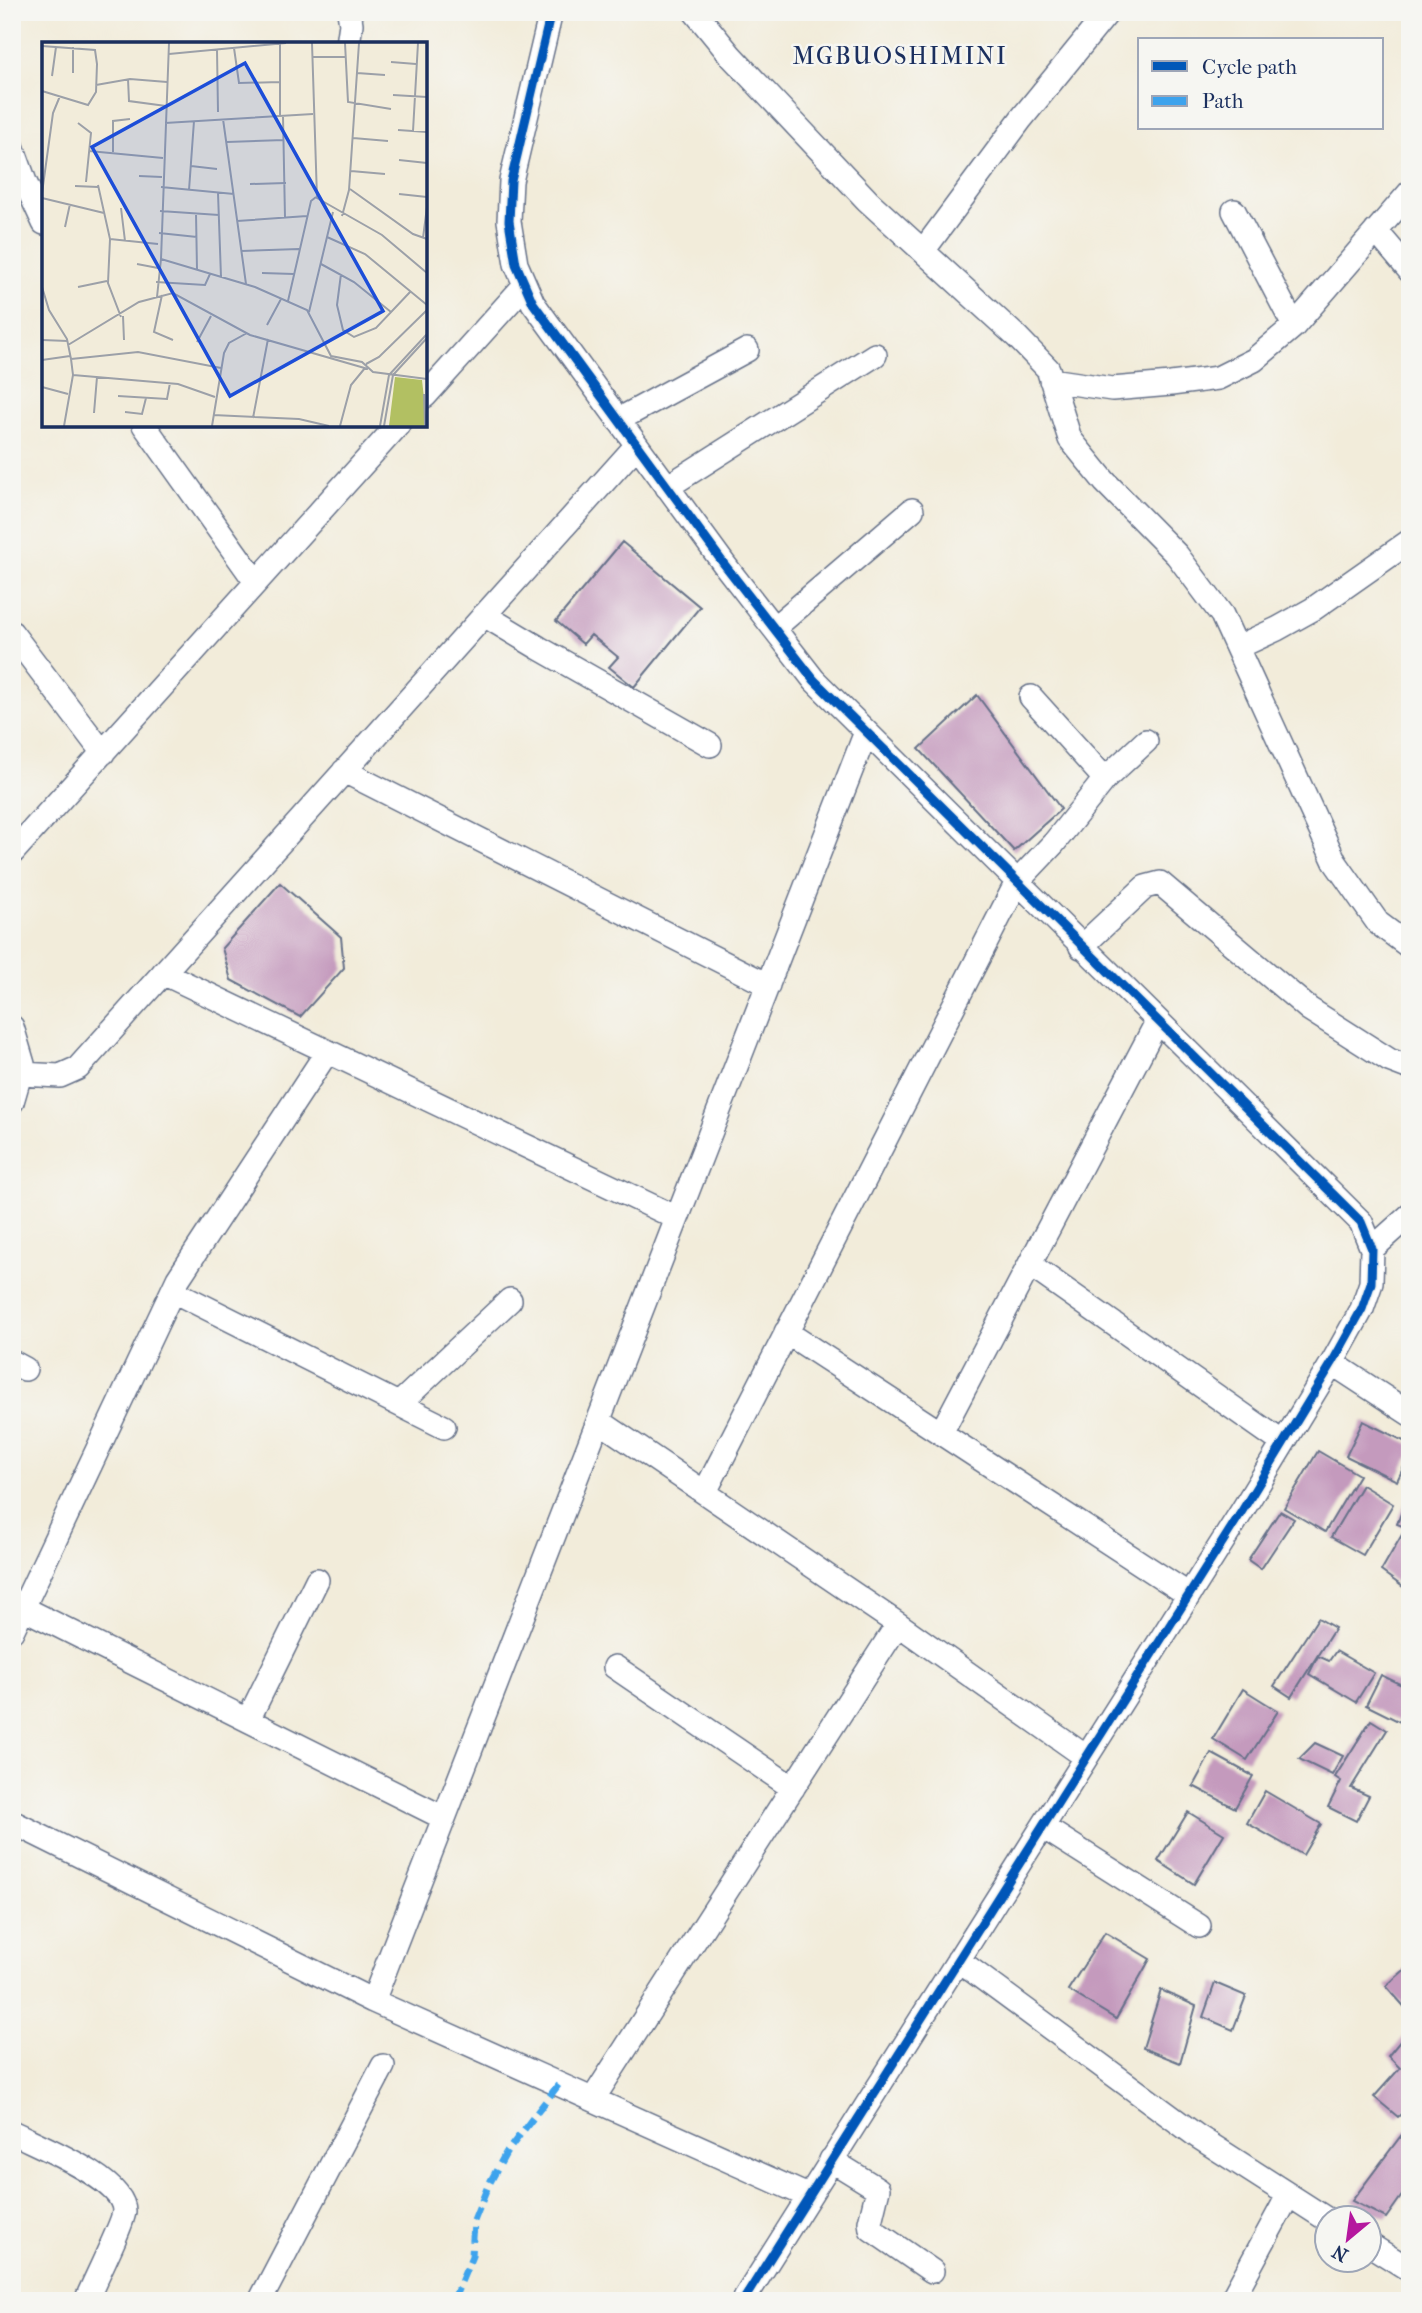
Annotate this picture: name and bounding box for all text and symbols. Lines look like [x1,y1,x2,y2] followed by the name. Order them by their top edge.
[1138,38,1384,130] legend
[42,42,427,427] inset map
[792,42,1008,70] district label: MGBUOSHIMINI
[1202,55,1297,79] text: Cycle path
[1202,89,1244,113] text: Path
[1314,2204,1384,2274] north arrow
[1328,2240,1352,2266] text: N

